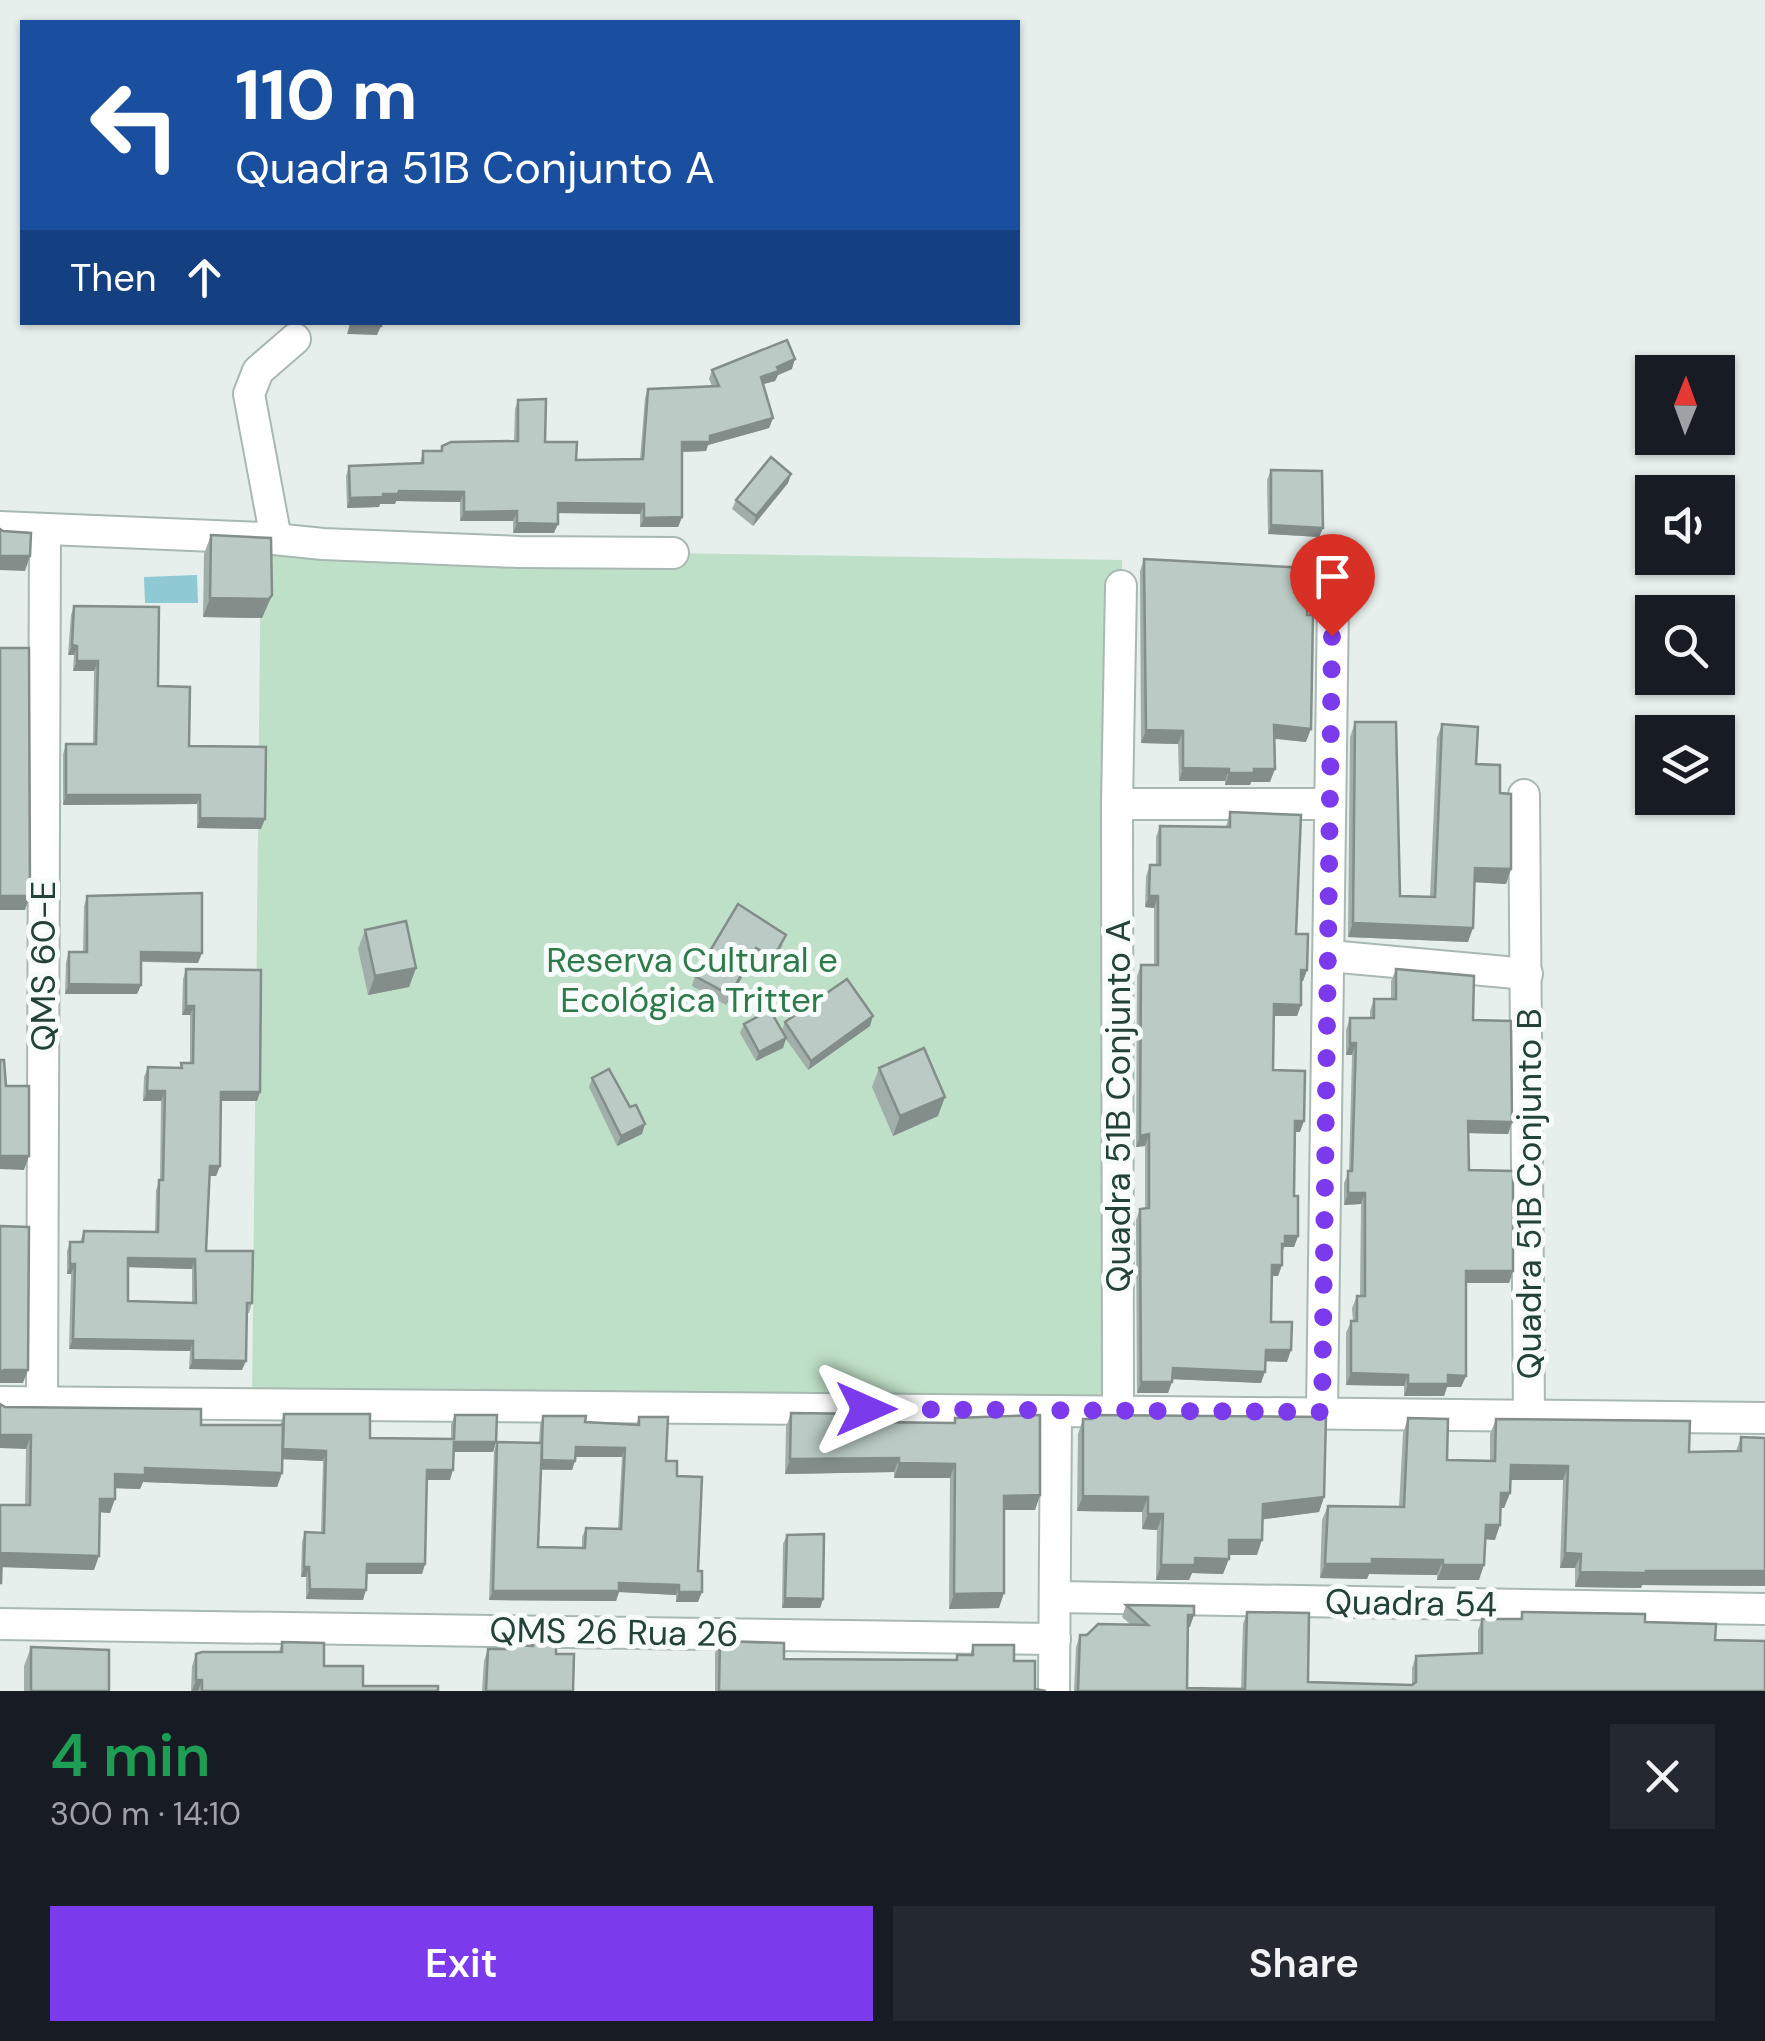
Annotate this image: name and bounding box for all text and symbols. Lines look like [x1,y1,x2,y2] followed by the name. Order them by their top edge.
[235,50,418,141] text: 110 m
[70,60,200,190] icon: left
[235,138,715,197] text: Quadra 51B Conjunto A
[177,250,232,305] icon: ahead
[70,253,157,303] text: Then
[1635,355,1735,455] north arrow
[1635,355,1735,815] map controls
[1635,475,1735,575] button: sound
[1290,534,1375,637] pin
[1305,549,1360,604] icon: arrive
[1635,595,1735,695] button: search
[1635,715,1735,815] button: layers
[20,881,66,1051] street label: QMS 60-E
[1095,919,1141,1293] street label: Quadra 51B Conjunto A
[546,937,838,1023] park label: Reserva Cultural e Ecológica Tritter
[1506,1008,1552,1380] street label: Quadra 51B Conjunto B
[814,1357,918,1461] position arrow
[1325,1579,1497,1627] street label: Quadra 54
[489,1607,739,1657] street label: QMS 26 Rua 26
[50,1716,211,1795] text: 4 min
[1610,1724,1715,1829] button: close
[50,1793,241,1835] text: 300 m · 14:10
[50,1906,873,2021] button: Exit
[893,1906,1715,2021] button: Share

